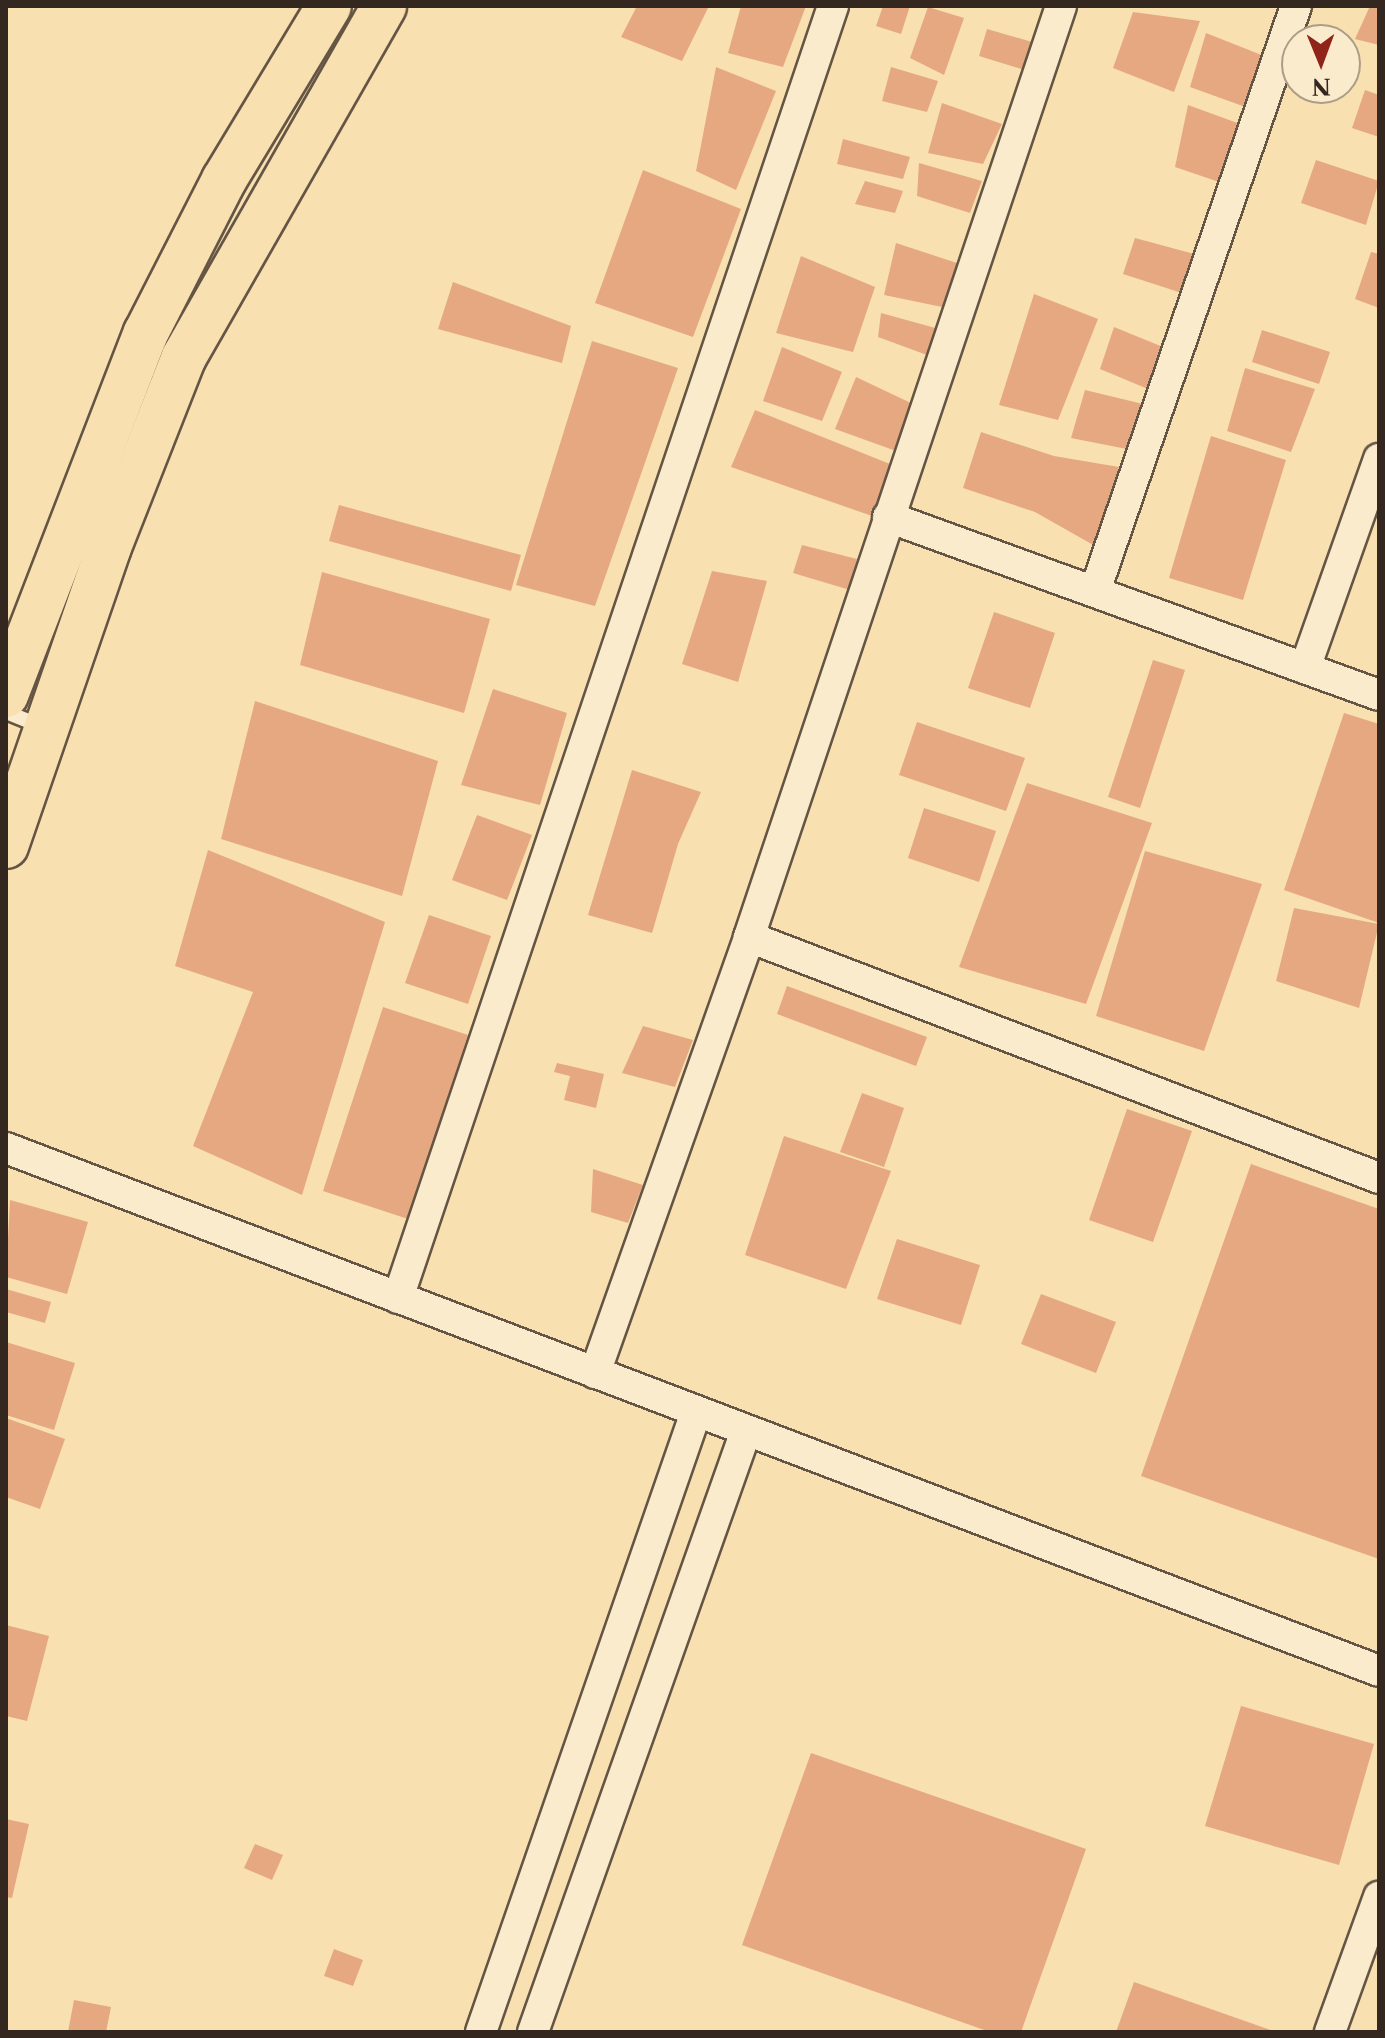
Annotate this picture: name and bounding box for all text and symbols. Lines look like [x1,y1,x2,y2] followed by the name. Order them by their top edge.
[1281,24,1361,104] north arrow
[1312,73,1331,100] text: N

